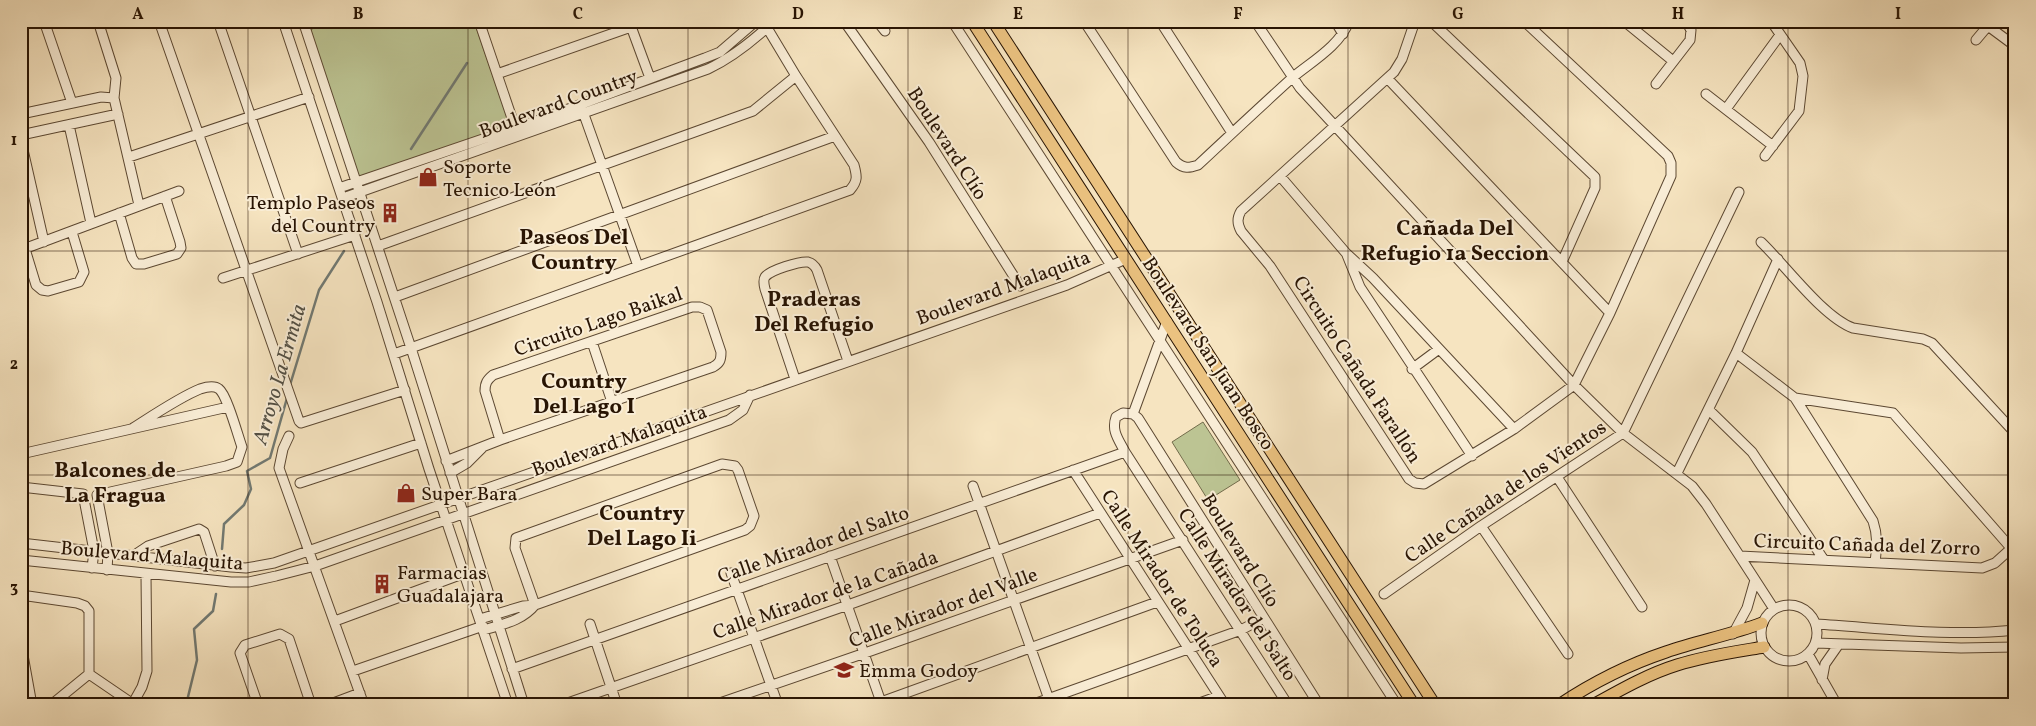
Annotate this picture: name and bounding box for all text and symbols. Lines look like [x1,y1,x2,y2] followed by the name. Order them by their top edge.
[132,4,144,26] text: A
[353,4,364,26] text: B
[573,4,583,26] text: C
[792,4,804,26] text: D
[1013,4,1023,26] text: E
[1233,4,1243,26] text: F
[1452,4,1464,26] text: G
[1672,4,1684,26] text: H
[1895,4,1901,26] text: I
[475,63,642,147] street label: Boulevard Country
[899,82,993,206] street label: Boulevard Clío
[11,130,17,152] text: 1
[443,154,557,205] place label: Soporte Tecnico León
[417,166,439,188] shop icon: Soporte Tecnico León
[247,190,375,241] place label: Templo Paseos del Country
[379,202,401,224] building icon: Templo Paseos del Country
[1361,214,1549,270] district label: Cañada Del Refugio 1a Seccion
[519,223,629,279] district label: Paseos Del Country
[913,244,1095,333] street label: Boulevard Malaquita
[1134,252,1281,456] street label: Boulevard San Juan Bosco
[1285,271,1428,469] street label: Circuito Cañada Farallón
[511,281,687,365] street label: Circuito Lago Baikal
[754,285,874,341] district label: Praderas Del Refugio
[246,301,314,449] water label: Arroyo La Ermita
[10,354,18,376] text: 2
[533,367,635,423] district label: Country Del Lago I
[528,399,711,485] street label: Boulevard Malaquita
[1400,414,1613,571] street label: Calle Cañada de los Vientos
[54,456,176,512] district label: Balcones de La Fragua
[421,481,517,509] place label: Super Bara
[395,482,417,504] shop icon: Super Bara
[1093,485,1229,673] street label: Calle Mirador de Toluca
[1193,489,1285,613] street label: Boulevard Clío
[587,499,697,555] district label: Country Del Lago Ii
[714,500,913,592] street label: Calle Mirador del Salto
[1170,503,1303,687] street label: Calle Mirador del Salto
[1753,528,1981,564] street label: Circuito Cañada del Zorro
[59,535,245,579] street label: Boulevard Malaquita
[709,544,942,648] street label: Calle Mirador de la Cañada
[397,560,504,611] place label: Farmacias Guadalajara
[845,562,1042,656] street label: Calle Mirador del Valle
[371,573,393,595] building icon: Farmacias Guadalajara
[10,577,18,599] text: 3
[859,658,978,686] place label: Emma Godoy
[833,659,855,681] school or university icon: Emma Godoy

